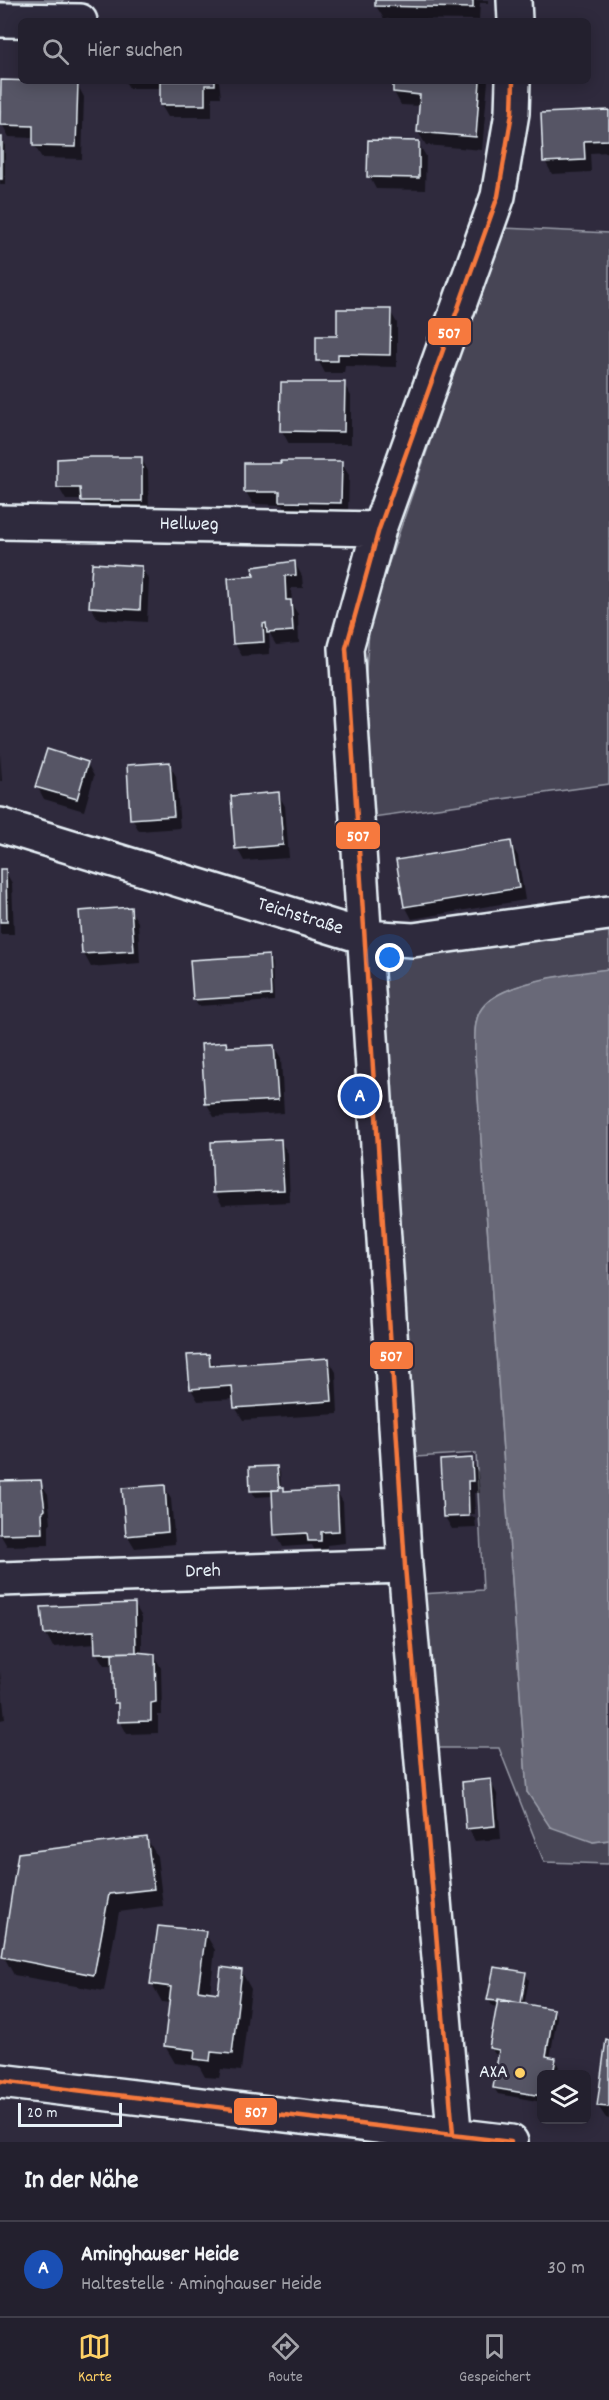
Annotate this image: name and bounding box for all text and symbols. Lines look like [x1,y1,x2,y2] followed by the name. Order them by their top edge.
[18,18,591,84] search box
[39,35,72,68] icon: search
[87,36,183,67] text: Hier suchen
[427,317,472,346] line badge: 507
[438,323,460,346] text: 507
[159,510,219,540] street label: Hellweg
[335,821,381,850] line badge: 507
[347,826,369,849] text: 507
[254,891,347,943] street label: Teichstraße
[375,943,404,972] your location
[340,1074,380,1118] pin: A
[369,1341,414,1370] line badge: 507
[380,1346,402,1369] text: 507
[185,1557,221,1587] street label: Dreh
[479,2059,508,2087] place label: AXA
[513,2066,527,2080] marker: AXA
[537,2070,591,2124] map controls
[537,2070,591,2124] button: layers
[233,2097,278,2126] line badge: 507
[18,2100,122,2128] scale bar
[27,2102,57,2125] text: 20 m
[245,2102,267,2125] text: 507
[24,2163,138,2200] text: In der Nähe
[81,2240,239,2271] text: Aminghauser Heide
[38,2255,49,2283] text: A
[547,2255,585,2283] text: 30 m
[81,2271,322,2299] text: Haltestelle · Aminghauser Heide
[78,2330,112,2389] tab: Karte
[268,2330,303,2389] tab: Route
[459,2330,531,2389] tab: Gespeichert

